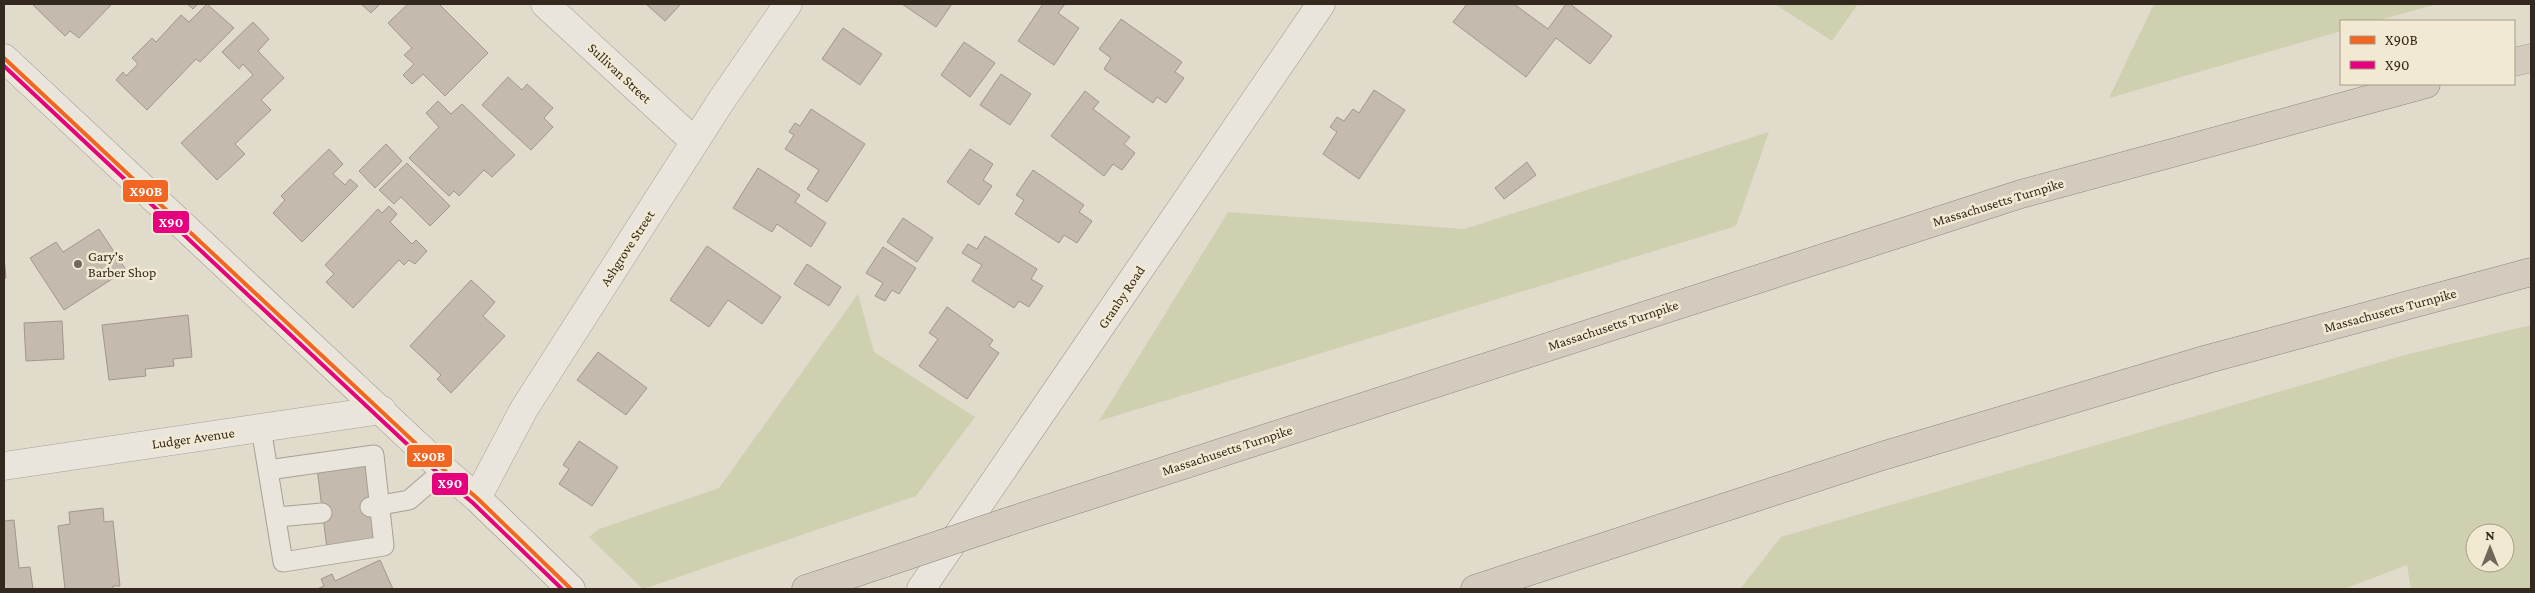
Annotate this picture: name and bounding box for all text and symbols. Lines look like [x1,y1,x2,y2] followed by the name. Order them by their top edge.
[2340,20,2515,85] legend
[2385,32,2418,48] text: X90B
[585,40,655,107] street label: Sullivan Street
[2385,57,2409,73] text: X90
[1930,174,2066,230] street label: Massachusetts Turnpike
[122,179,169,203] line badge: X90B
[130,183,162,199] text: X90B
[597,207,658,289] street label: Ashgrove Street
[152,210,190,234] line badge: X90
[159,214,183,230] text: X90
[88,248,156,280] place label: Gary's Barber Shop
[72,258,84,270] marker: Gary's Barber Shop
[1094,262,1148,331] street label: Granby Road
[2322,285,2458,335] street label: Massachusetts Turnpike
[1546,296,1680,354] street label: Massachusetts Turnpike
[1160,421,1294,479] street label: Massachusetts Turnpike
[151,424,235,452] street label: Ludger Avenue
[406,444,453,468] line badge: X90B
[413,448,445,464] text: X90B
[431,472,469,496] line badge: X90
[438,475,462,491] text: X90
[2465,523,2515,573] north arrow
[2485,527,2495,543] text: N

